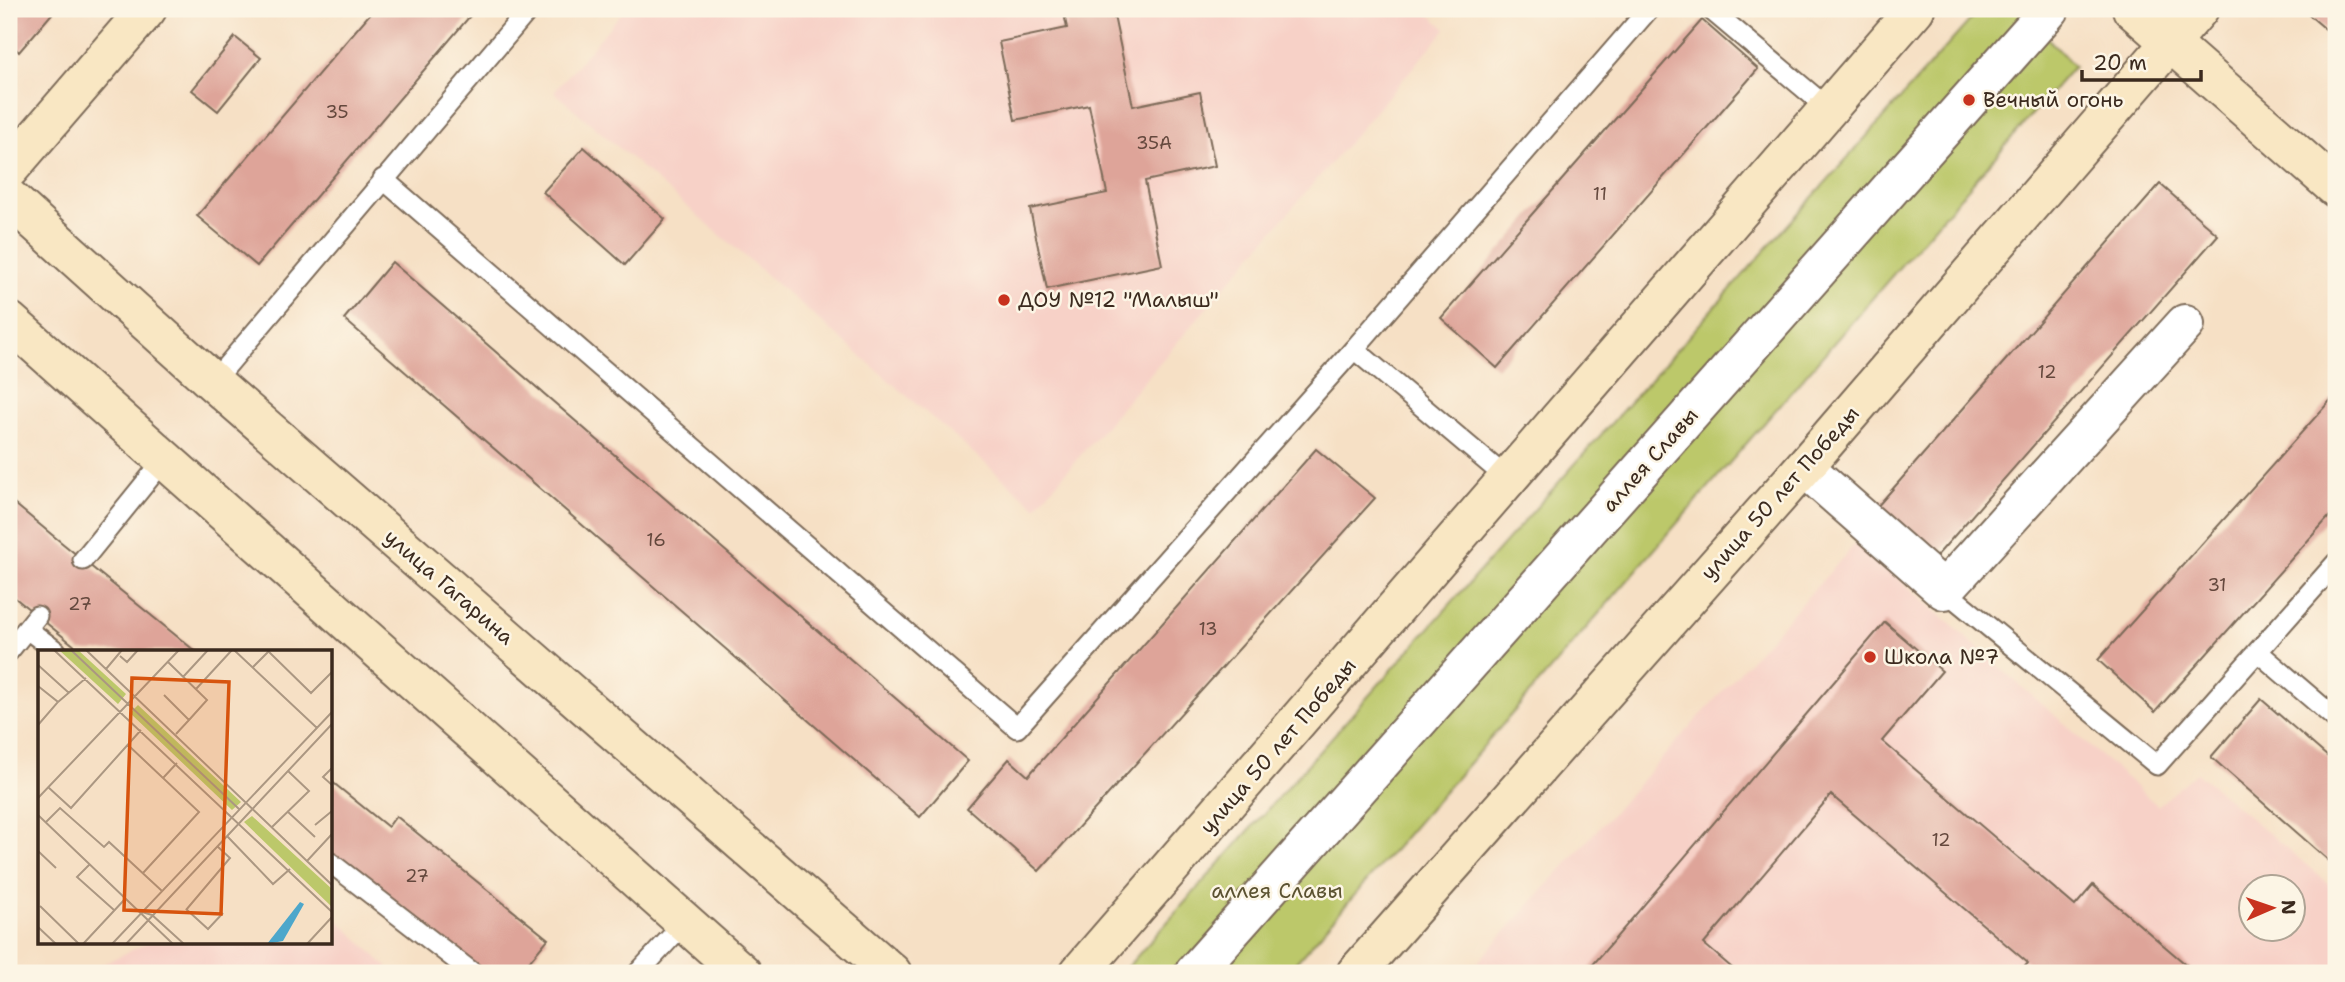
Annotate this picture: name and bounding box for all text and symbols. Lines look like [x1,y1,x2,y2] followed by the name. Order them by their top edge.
[2082,38,2202,82] scale bar
[2093,49,2147,77] text: 20 m
[1983,86,2123,114] place label: Вечный огонь
[1961,92,1977,108] marker: Вечный огонь
[325,100,349,124] house number: 35
[1136,131,1172,155] house number: 35А
[1593,182,1607,206] house number: 11
[1018,286,1219,314] place label: ДОУ №12 "Малыш"
[996,292,1012,308] marker: ДОУ №12 "Малыш"
[2037,360,2057,384] house number: 12
[1694,400,1866,586] street label: улица 50 лет Победы
[1596,402,1704,518] street label: аллея Славы
[378,523,520,651] street label: улица Гагарина
[646,528,666,552] house number: 16
[2207,573,2227,597] house number: 31
[68,592,92,616] house number: 27
[1198,617,1218,641] house number: 13
[1884,643,1999,671] place label: Школа №7
[1862,649,1878,665] marker: Школа №7
[38,650,332,944] inset map
[1194,652,1362,840] street label: улица 50 лет Победы
[1931,828,1951,852] house number: 12
[405,864,429,888] house number: 27
[2236,874,2306,944] north arrow
[1211,877,1343,905] park label: аллея Славы
[2276,899,2301,915] text: N

